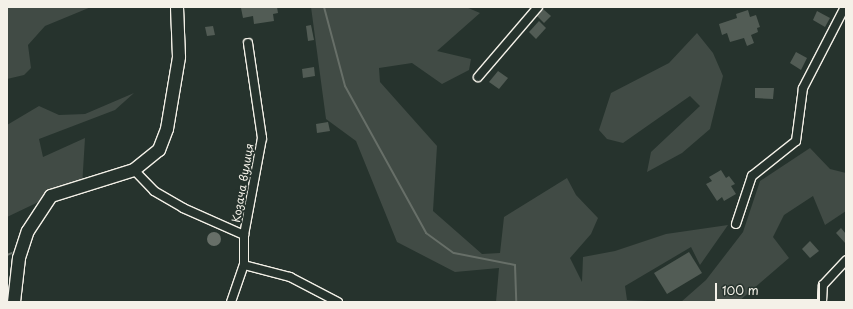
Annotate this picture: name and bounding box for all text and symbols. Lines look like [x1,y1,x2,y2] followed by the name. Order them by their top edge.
[230,142,256,224] street label: Козача вулиця
[717,275,822,301] scale bar
[722,281,759,299] text: 100 m

